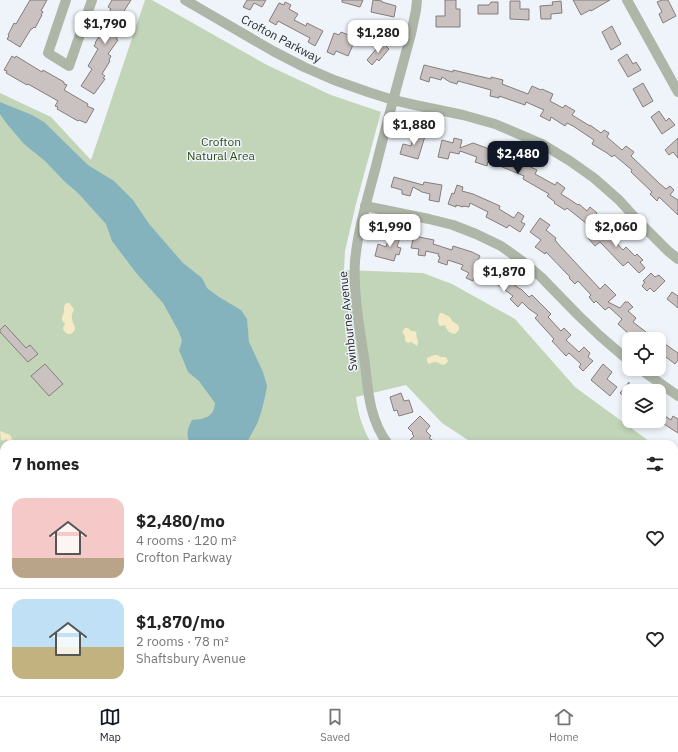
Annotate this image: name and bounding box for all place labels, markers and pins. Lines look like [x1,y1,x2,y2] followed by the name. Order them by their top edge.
[72,11,138,45] pin: $1,790
[345,20,411,54] pin: $1,280
[381,112,447,146] pin: $1,880
[485,141,551,175] pin: $2,480
[357,214,423,248] pin: $1,990
[583,214,649,248] pin: $2,060
[471,259,537,293] pin: $1,870

